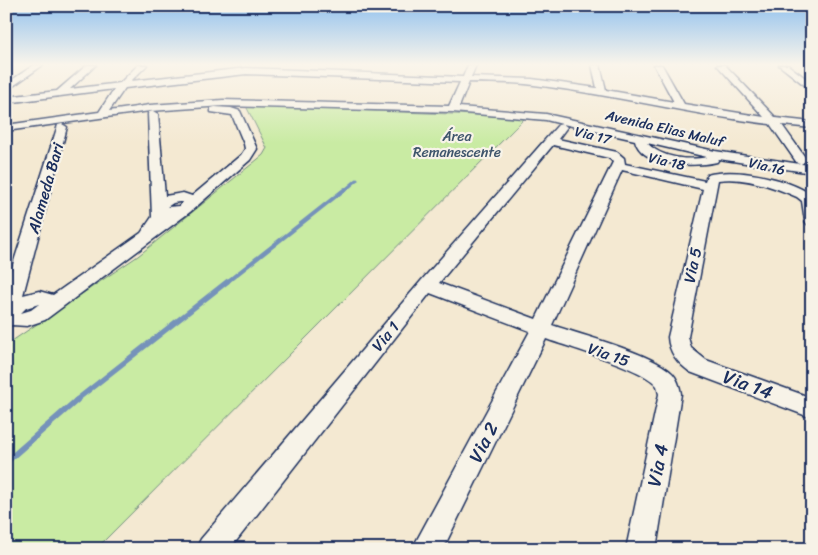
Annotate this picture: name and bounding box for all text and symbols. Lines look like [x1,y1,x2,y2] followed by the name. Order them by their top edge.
[602,102,729,155] street label: Avenida Elias Maluf
[572,119,615,152] street label: Via 17
[413,124,501,165] park label: Área Remanescente
[18,139,72,238] street label: Alameda Bari
[646,145,688,178] street label: Via 18
[746,150,788,183] street label: Via 16
[675,244,710,286] street label: Via 5
[364,314,407,358] street label: Via 1
[584,334,634,375] street label: Via 15
[718,360,778,409] street label: Via 14
[459,416,508,468] street label: Via 2
[637,441,678,489] street label: Via 4

